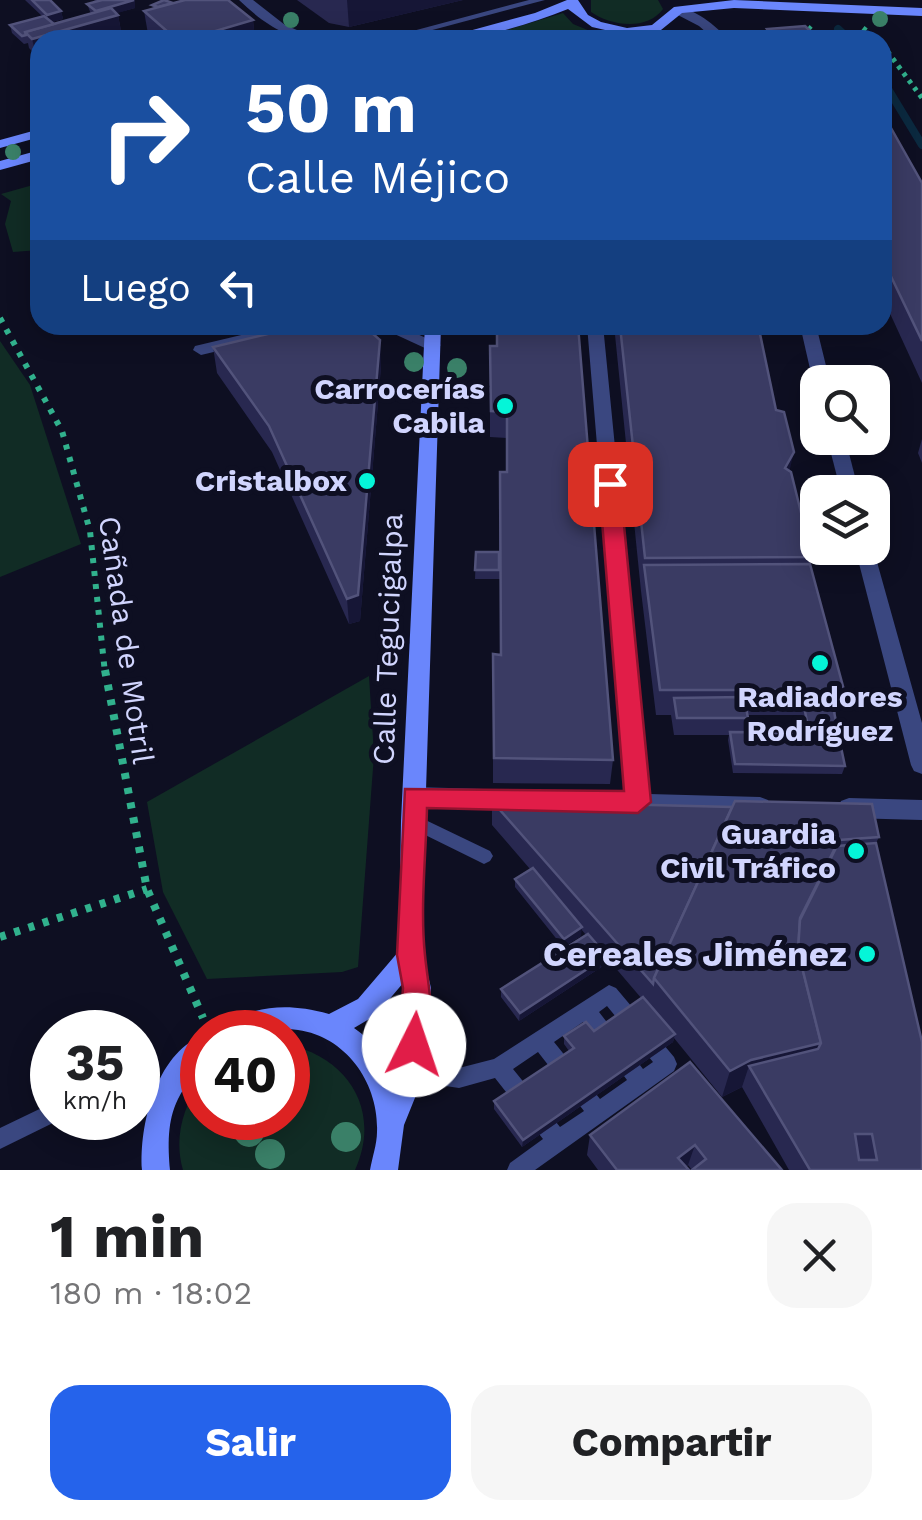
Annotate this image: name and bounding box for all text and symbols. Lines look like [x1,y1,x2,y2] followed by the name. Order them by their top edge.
[245,67,417,149] text: 50 m
[80,70,210,200] icon: right
[245,151,510,204] text: Calle Méjico
[211,260,266,315] icon: left
[80,266,191,310] text: Luego
[800,365,890,565] map controls
[800,365,890,455] button: search
[314,371,486,440] place label: Carrocerías Cabila
[494,395,516,417] marker: Carrocerías Cabila
[568,442,653,527] pin
[583,457,638,512] icon: arrive
[195,463,347,498] place label: Cristalbox
[356,470,378,492] marker: Cristalbox
[800,475,890,565] button: layers
[366,512,409,765] street label: Calle Tegucigalpa
[92,514,161,766] street label: Cañada de Motril
[809,652,831,674] marker: Radiadores Rodríguez
[737,679,903,748] place label: Radiadores Rodríguez
[660,816,837,885] place label: Guardia Civil Tráfico
[845,840,867,862] marker: Guardia Civil Tráfico
[543,933,847,975] place label: Cereales Jiménez
[856,943,878,965] marker: Cereales Jiménez
[362,993,466,1097] position arrow
[180,1010,310,1140] speed limit sign: 40
[66,1033,124,1092] text: 35
[63,1086,127,1115] text: km/h
[50,1201,204,1272] text: 1 min
[767,1203,872,1308] button: close
[50,1274,252,1312] text: 180 m · 18:02
[50,1385,451,1500] button: Salir
[471,1385,872,1500] button: Compartir

